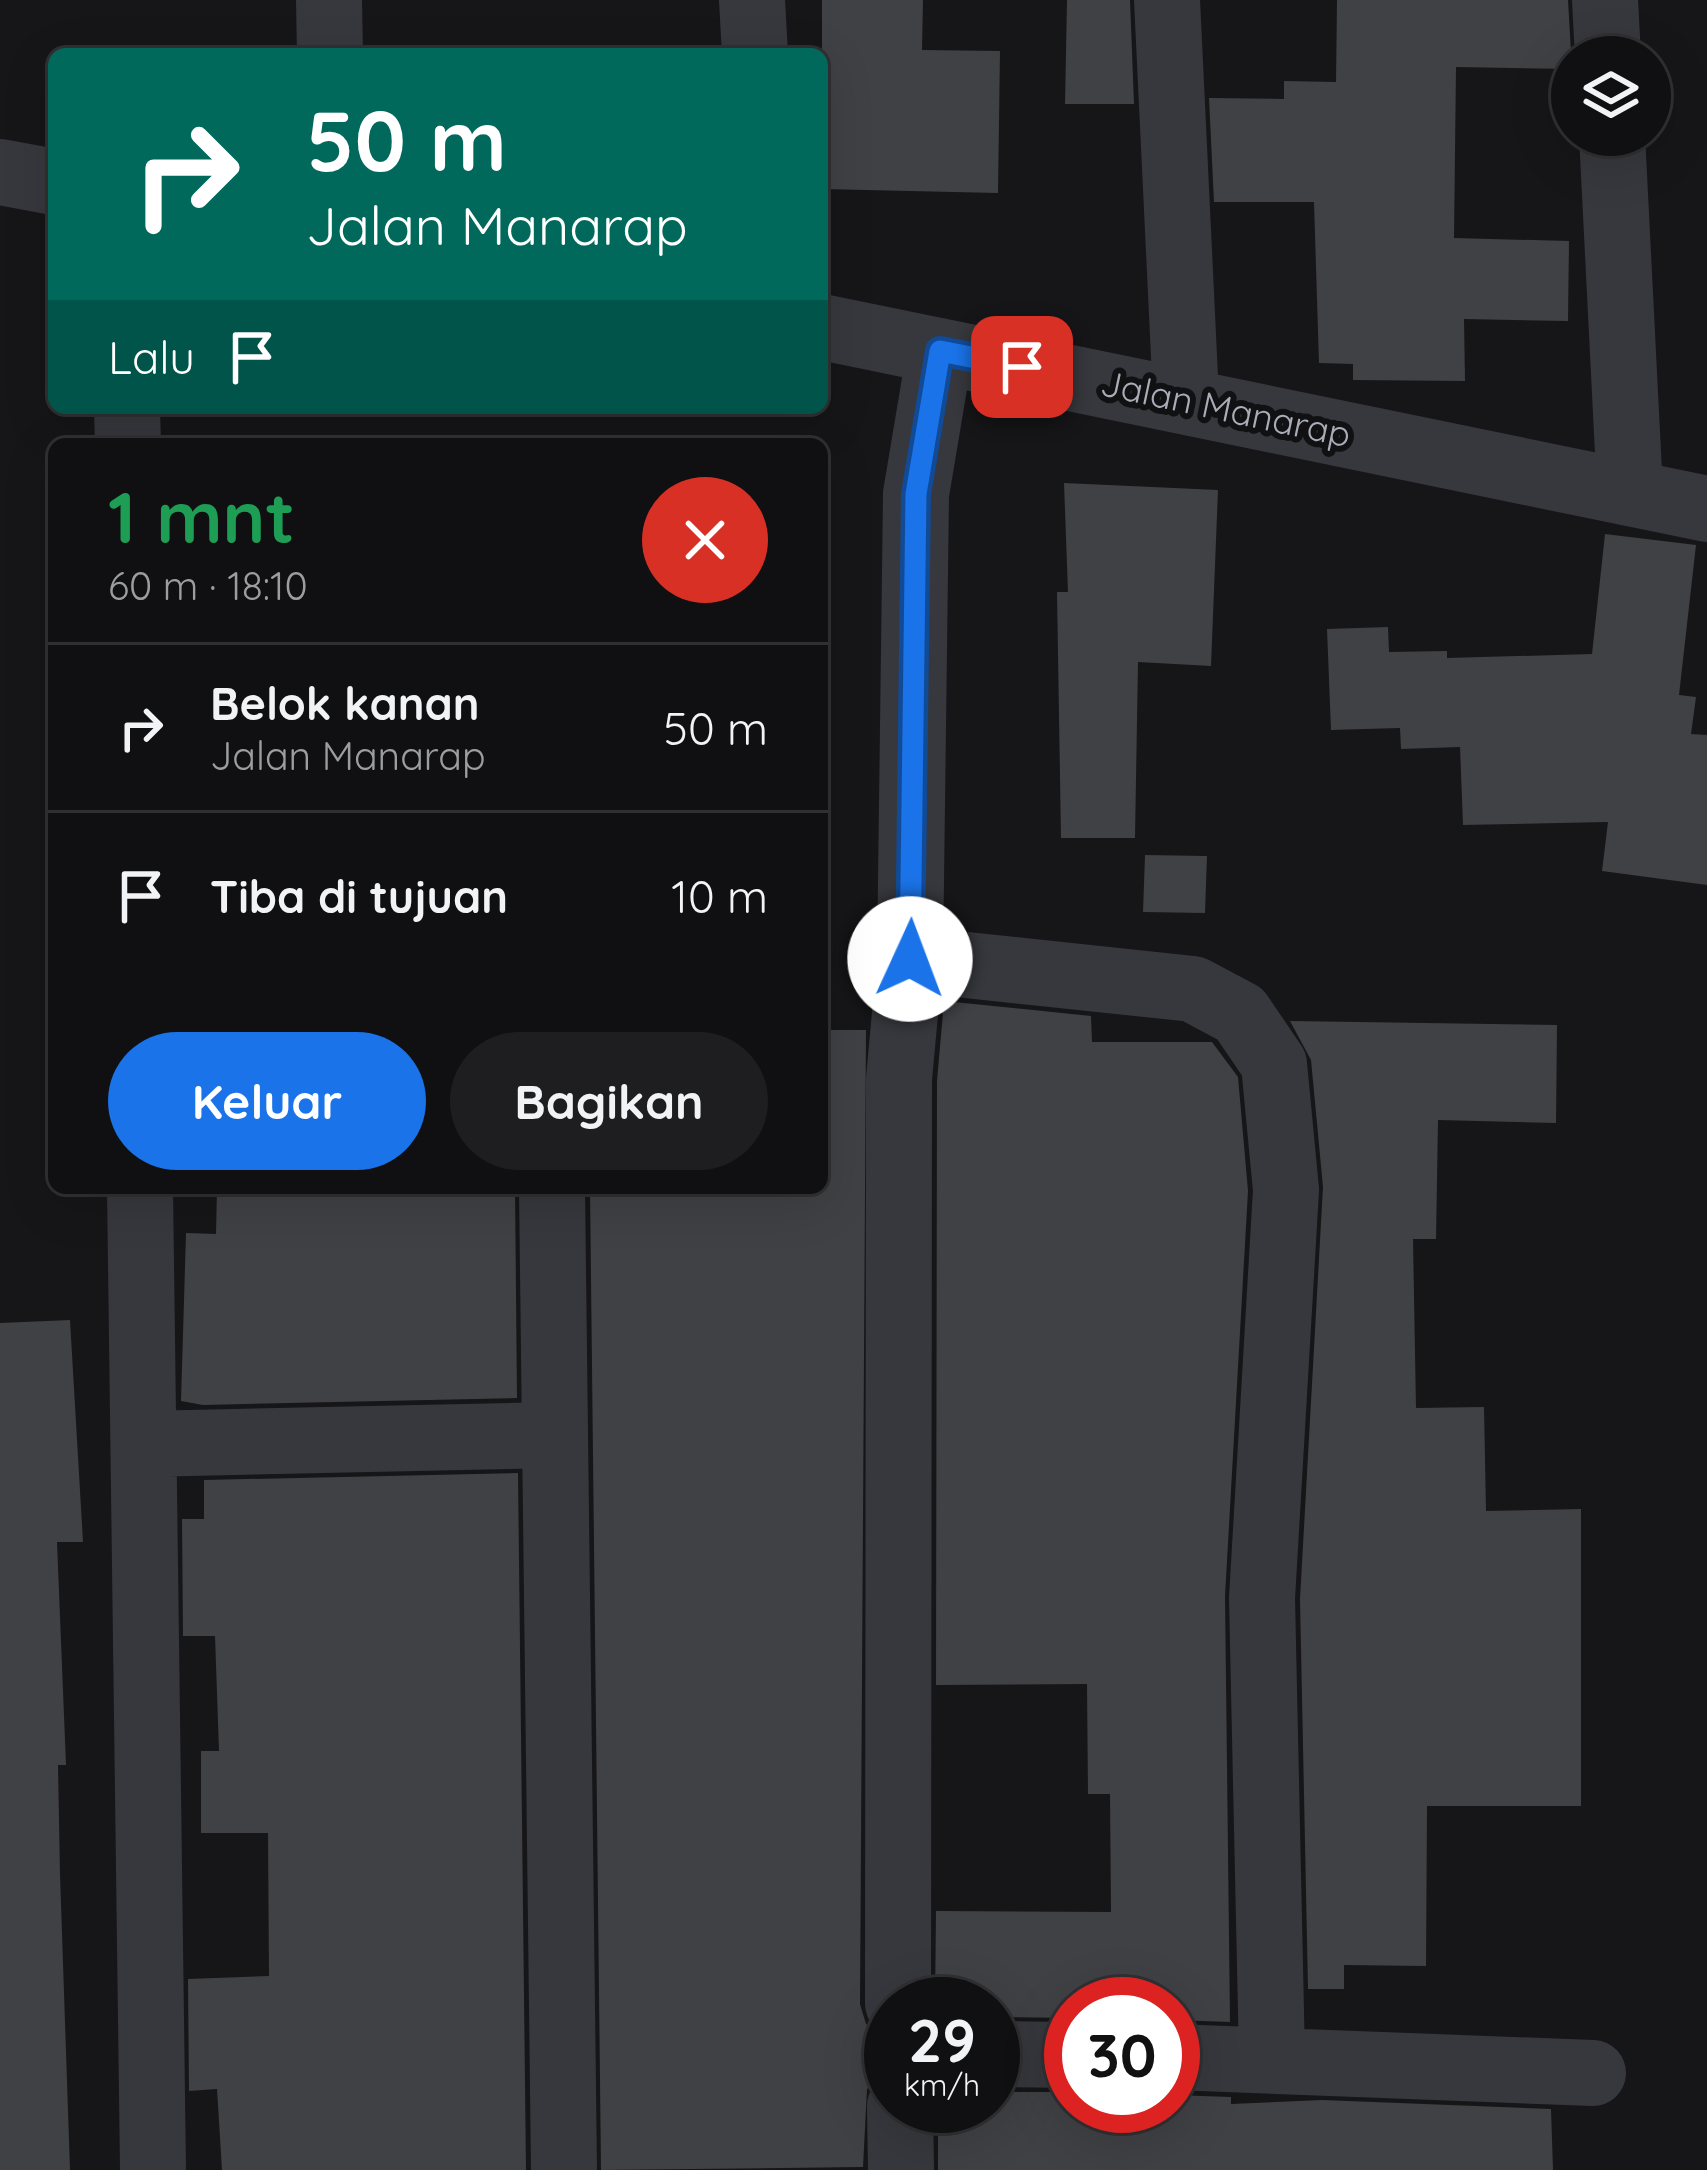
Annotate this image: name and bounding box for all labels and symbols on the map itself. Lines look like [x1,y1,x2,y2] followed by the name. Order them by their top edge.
[971,316,1073,418] pin
[1097,360,1355,456] street label: Jalan Manarap
[847,896,973,1022] position arrow
[1044,1977,1200,2133] speed limit sign: 30

